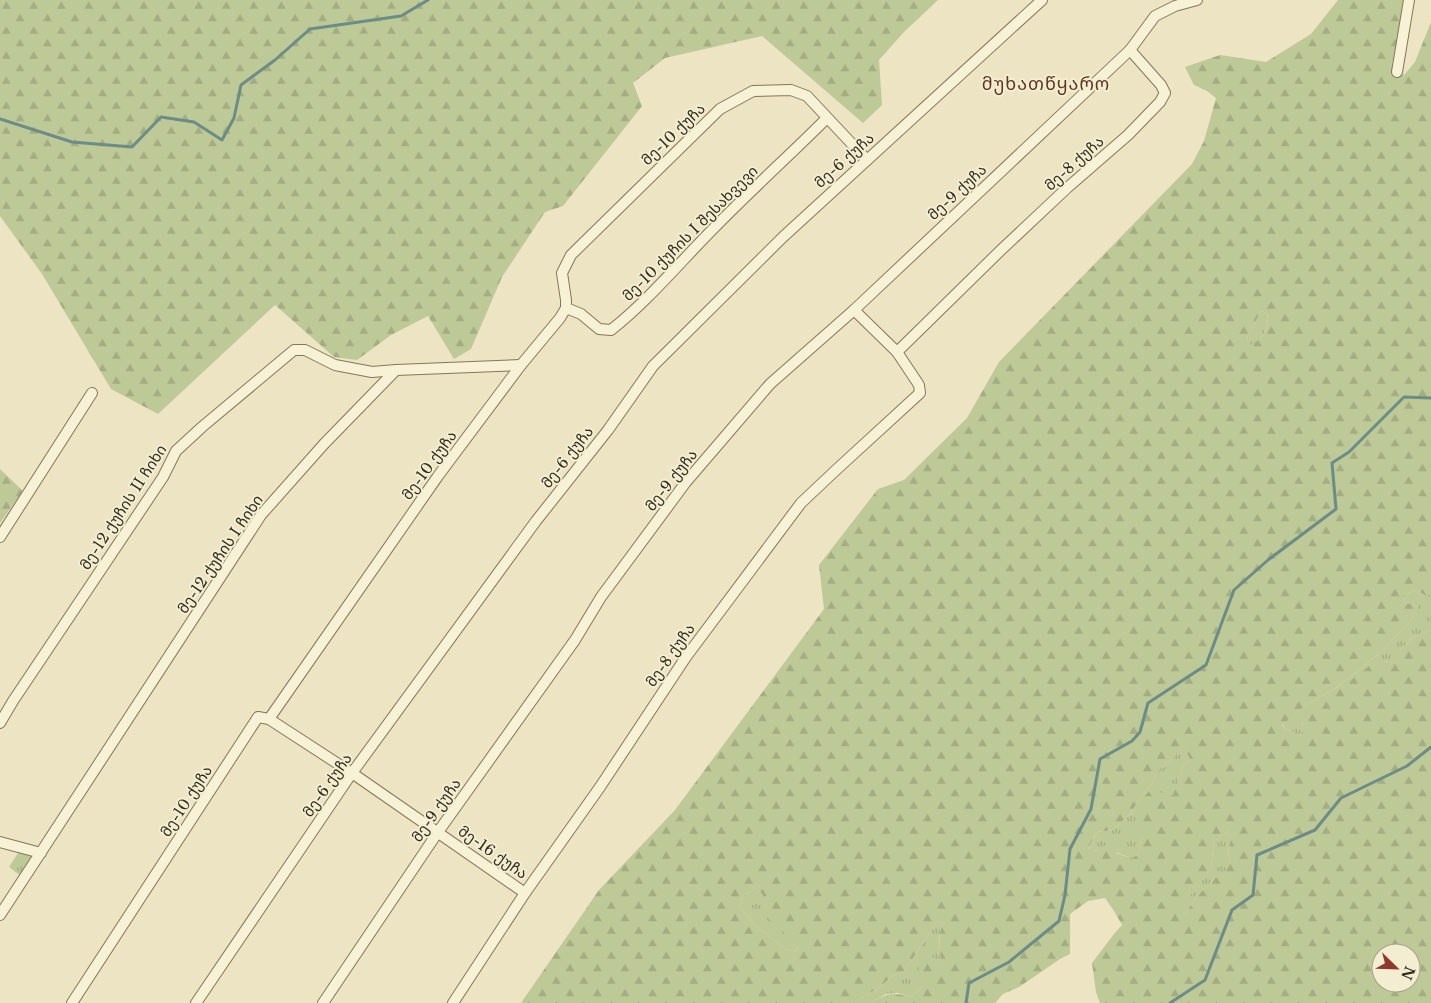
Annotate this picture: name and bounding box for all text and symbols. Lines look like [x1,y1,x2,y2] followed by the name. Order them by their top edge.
[982,73,1110,95] district label: მუხათწყარო
[637,99,709,169] street label: მე-10 ქუჩა
[810,128,878,192] street label: მე-6 ქუჩა
[1041,132,1107,194] street label: მე-8 ქუჩა
[924,160,990,224] street label: მე-9 ქუჩა
[618,161,762,305] street label: მე-10 ქუჩის I შესახვევი
[537,422,597,492] street label: მე-6 ქუჩა
[397,427,461,503] street label: მე-10 ქუჩა
[75,441,171,573] street label: მე-12 ქუჩის II ჩიხი
[641,445,701,515] street label: მე-9 ქუჩა
[173,491,267,617] street label: მე-12 ქუჩის I ჩიხი
[641,620,699,690] street label: მე-8 ქუჩა
[298,749,356,821] street label: მე-6 ქუჩა
[156,762,216,840] street label: მე-10 ქუჩა
[407,774,465,846] street label: მე-9 ქუჩა
[455,821,531,883] street label: მე-16 ქუჩა
[1371,943,1421,993] north arrow
[1397,964,1419,983] text: N

